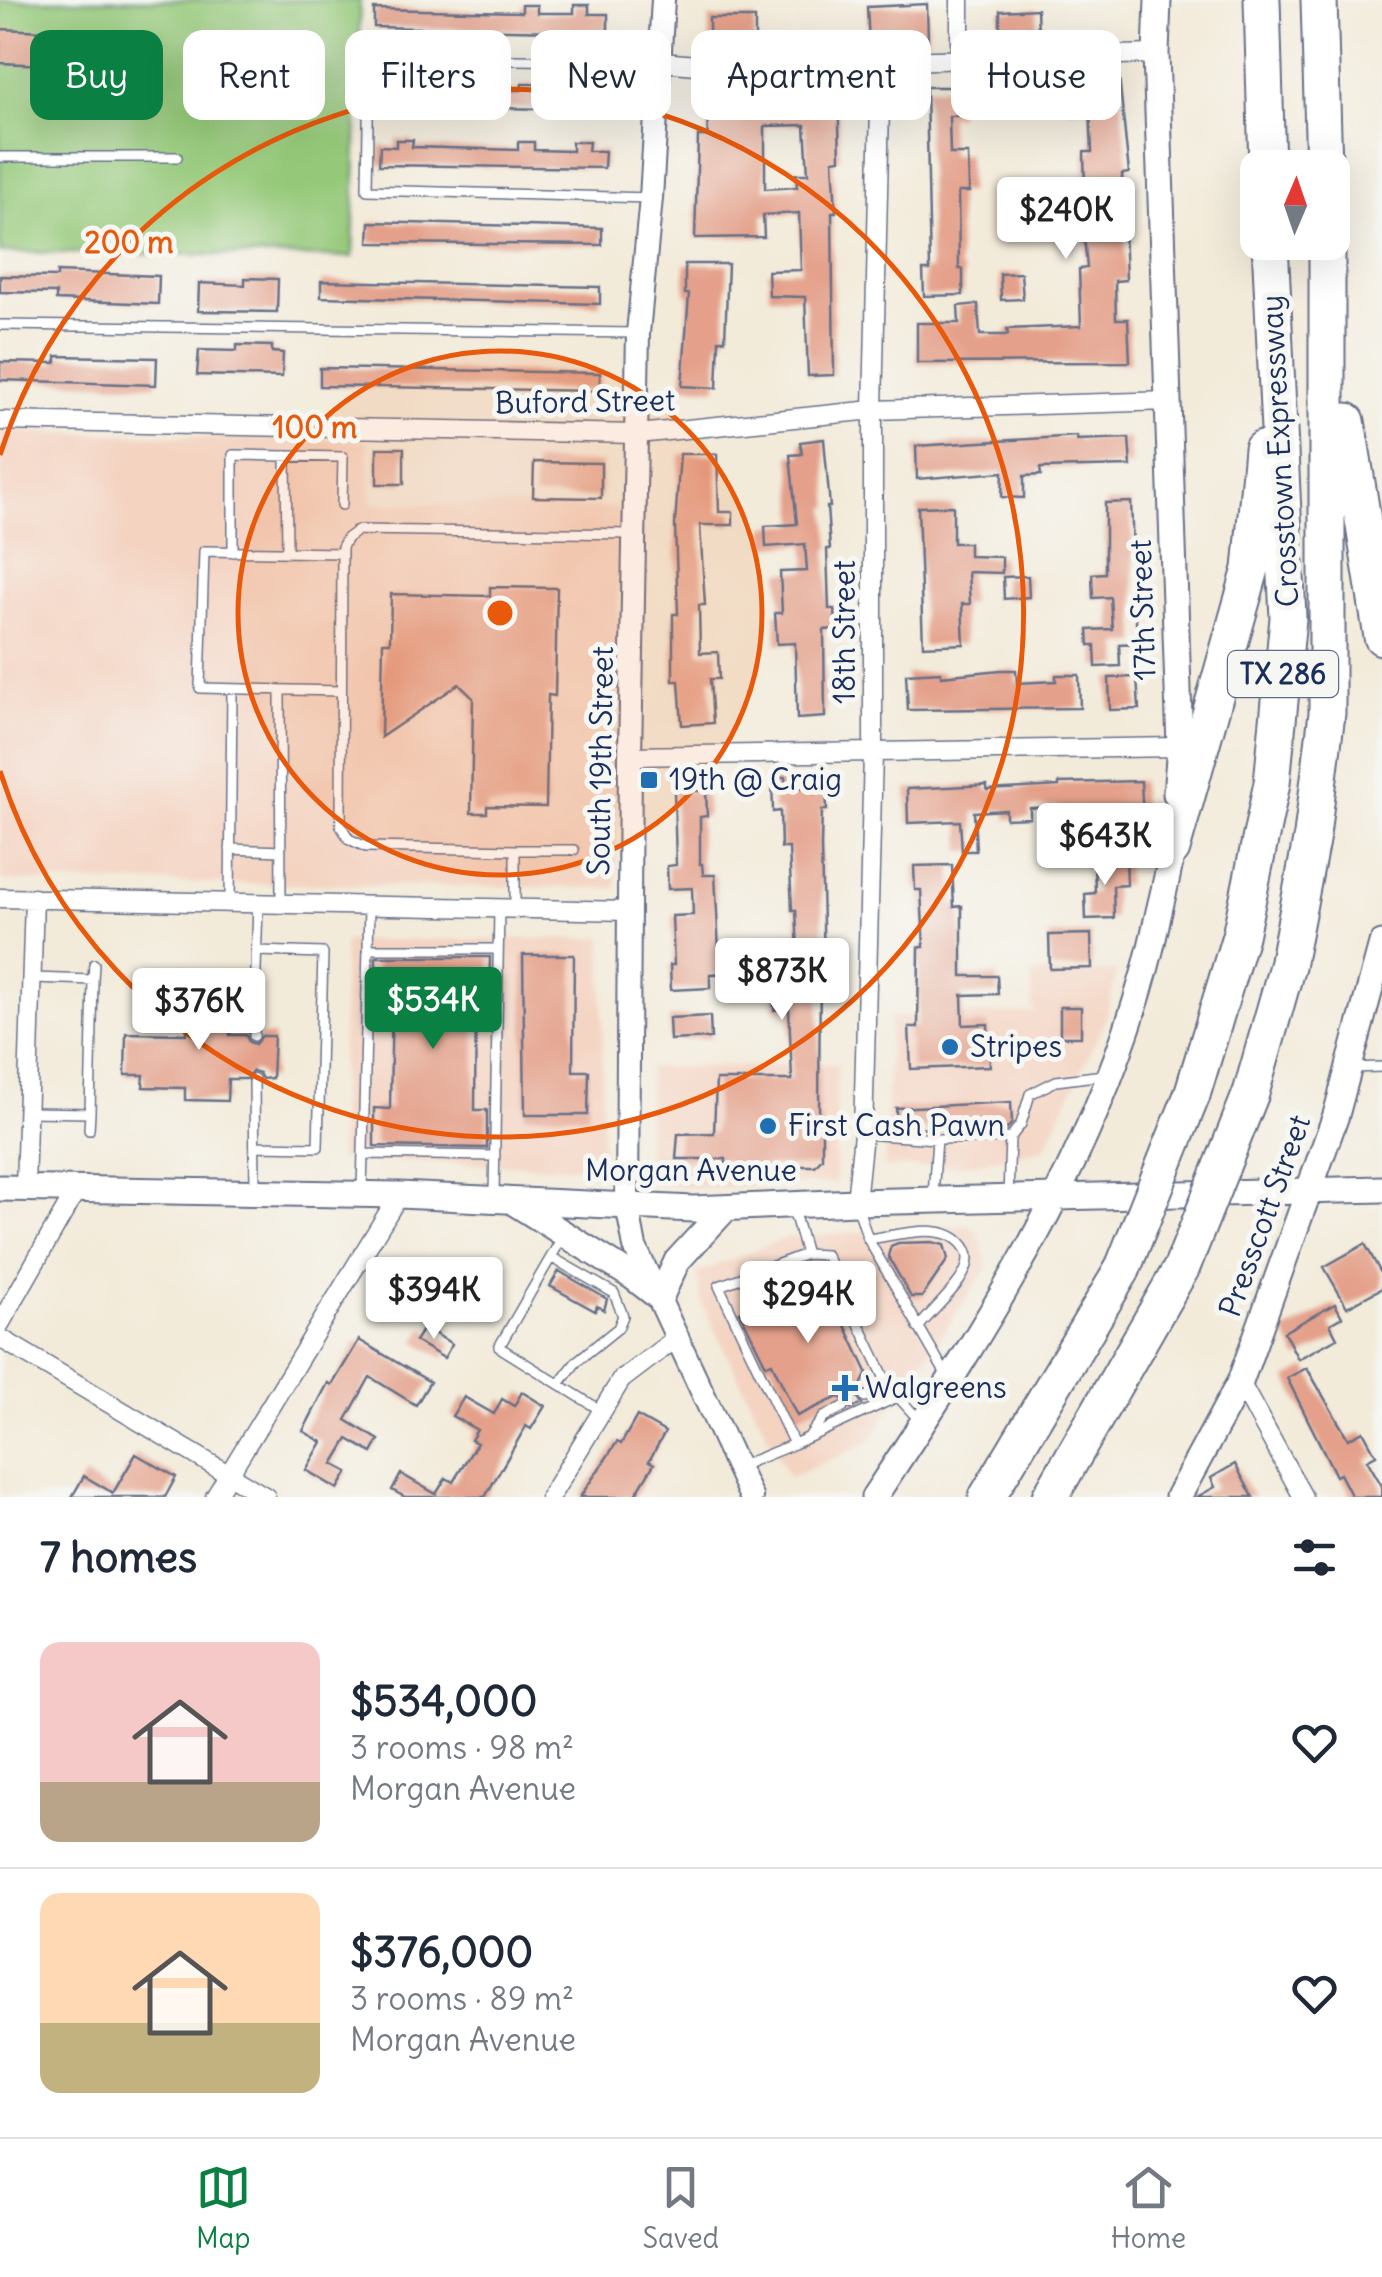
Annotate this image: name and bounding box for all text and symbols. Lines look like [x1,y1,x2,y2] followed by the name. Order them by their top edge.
[30,30,163,120] chip: Buy
[183,30,325,120] chip: Rent
[345,30,511,120] chip: Filters
[531,30,671,120] chip: New
[691,30,931,120] chip: Apartment
[951,30,1121,120] chip: House
[1240,150,1350,260] north arrow
[1240,150,1350,260] map controls
[996,177,1136,262] pin: $240K
[1019,189,1113,230] text: $240K
[84,223,174,261] text: 200 m
[1252,294,1306,608] street label: Crosstown Expressway
[495,380,675,422] street label: Buford Street
[273,408,357,446] text: 100 m
[1121,539,1163,681] street label: 17th Street
[825,560,863,704] street label: 18th Street
[482,595,518,631] centre of rings
[579,646,621,876] street label: South 19th Street
[1228,651,1338,697] road number: TX 286
[669,760,842,798] place label: 19th @ Craig
[638,769,660,791] marker: 19th @ Craig
[1035,803,1175,888] pin: $643K
[1059,815,1151,856] text: $643K
[712,938,852,1023] pin: $873K
[737,950,827,991] text: $873K
[363,967,503,1052] pin: $534K
[129,968,269,1053] pin: $376K
[387,979,479,1020] text: $534K
[154,980,244,1021] text: $376K
[970,1027,1062,1065] place label: Stripes
[939,1036,961,1058] marker: Stripes
[788,1106,1005,1144] place label: First Cash Pawn
[1210,1110,1318,1322] street label: Presscott Street
[757,1115,779,1137] marker: First Cash Pawn
[585,1151,797,1189] street label: Morgan Avenue
[364,1257,504,1342] pin: $394K
[738,1261,878,1346] pin: $294K
[388,1269,480,1310] text: $394K
[762,1273,854,1314] text: $294K
[865,1368,1007,1406] place label: Walgreens
[834,1377,856,1399] marker: Walgreens
[1287,1530,1342,1585] icon: filters
[40,1531,197,1583] text: 7 homes
[350,1675,537,1727] text: $534,000
[120,1682,240,1802] icon: home
[1287,1715,1342,1770] icon: heart
[350,1727,574,1768] text: 3 rooms · 98 m²
[350,1768,576,1809] text: Morgan Avenue
[350,1926,533,1978] text: $376,000
[120,1933,240,2053] icon: home
[1287,1966,1342,2021] icon: heart
[350,1978,574,2019] text: 3 rooms · 89 m²
[350,2019,576,2060] text: Morgan Avenue
[196,2160,251,2256] tab: Map
[642,2160,719,2256] tab: Saved
[1111,2160,1186,2256] tab: Home

